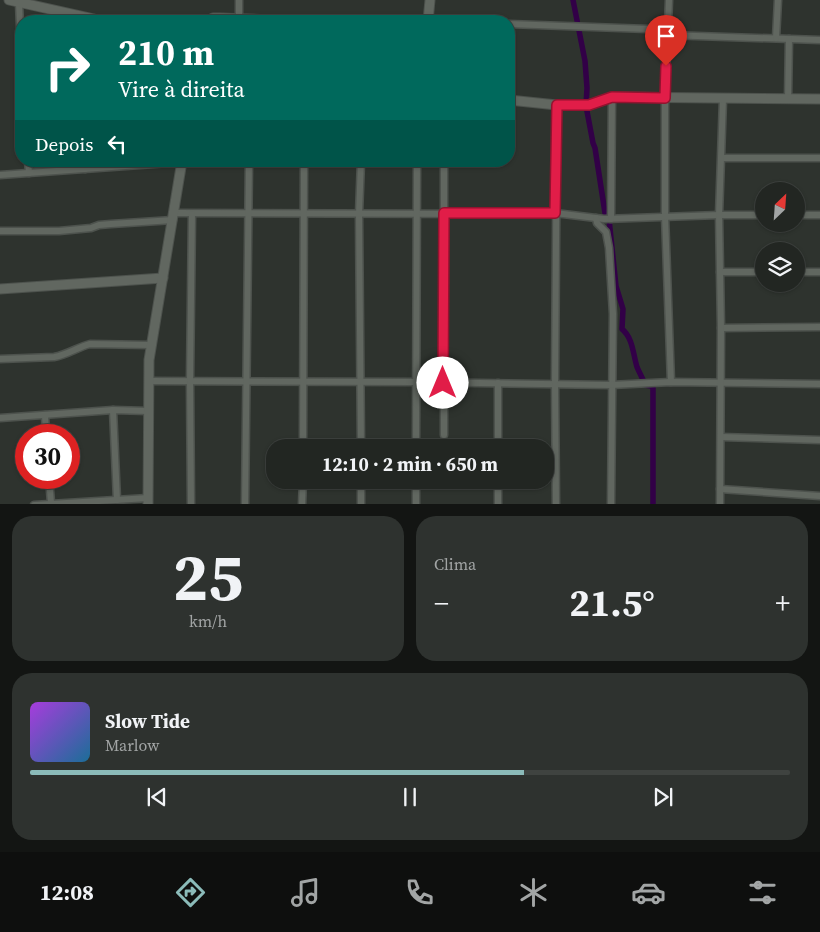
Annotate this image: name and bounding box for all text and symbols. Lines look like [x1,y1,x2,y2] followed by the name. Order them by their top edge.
[645,15,687,66] pin
[652,22,680,50] icon: arrive
[118,29,214,77] text: 210 m
[35,35,100,100] icon: right
[118,74,245,104] text: Vire à direita
[103,130,131,158] icon: left
[35,131,93,157] text: Depois
[755,182,805,232] north arrow
[755,182,805,292] map controls
[755,242,805,292] button: layers
[416,356,468,408] position arrow
[15,424,80,489] speed limit sign: 30
[322,451,498,477] text: 12:10 · 2 min · 650 m
[173,533,243,622] text: 25
[434,553,476,575] text: Clima
[569,577,655,629] text: 21.5°
[434,584,449,622] text: −
[775,584,790,622] text: +
[189,610,227,632] text: km/h
[105,708,190,734] text: Slow Tide
[105,734,160,756] text: Marlow
[143,783,171,811] icon: previous
[396,783,424,811] icon: pause
[649,783,677,811] icon: next
[173,875,208,910] icon: directions
[288,875,323,910] icon: music
[402,875,437,910] icon: phone
[516,875,551,910] icon: climate
[631,875,666,910] icon: car
[745,875,780,910] icon: filters
[40,877,94,907] text: 12:08

